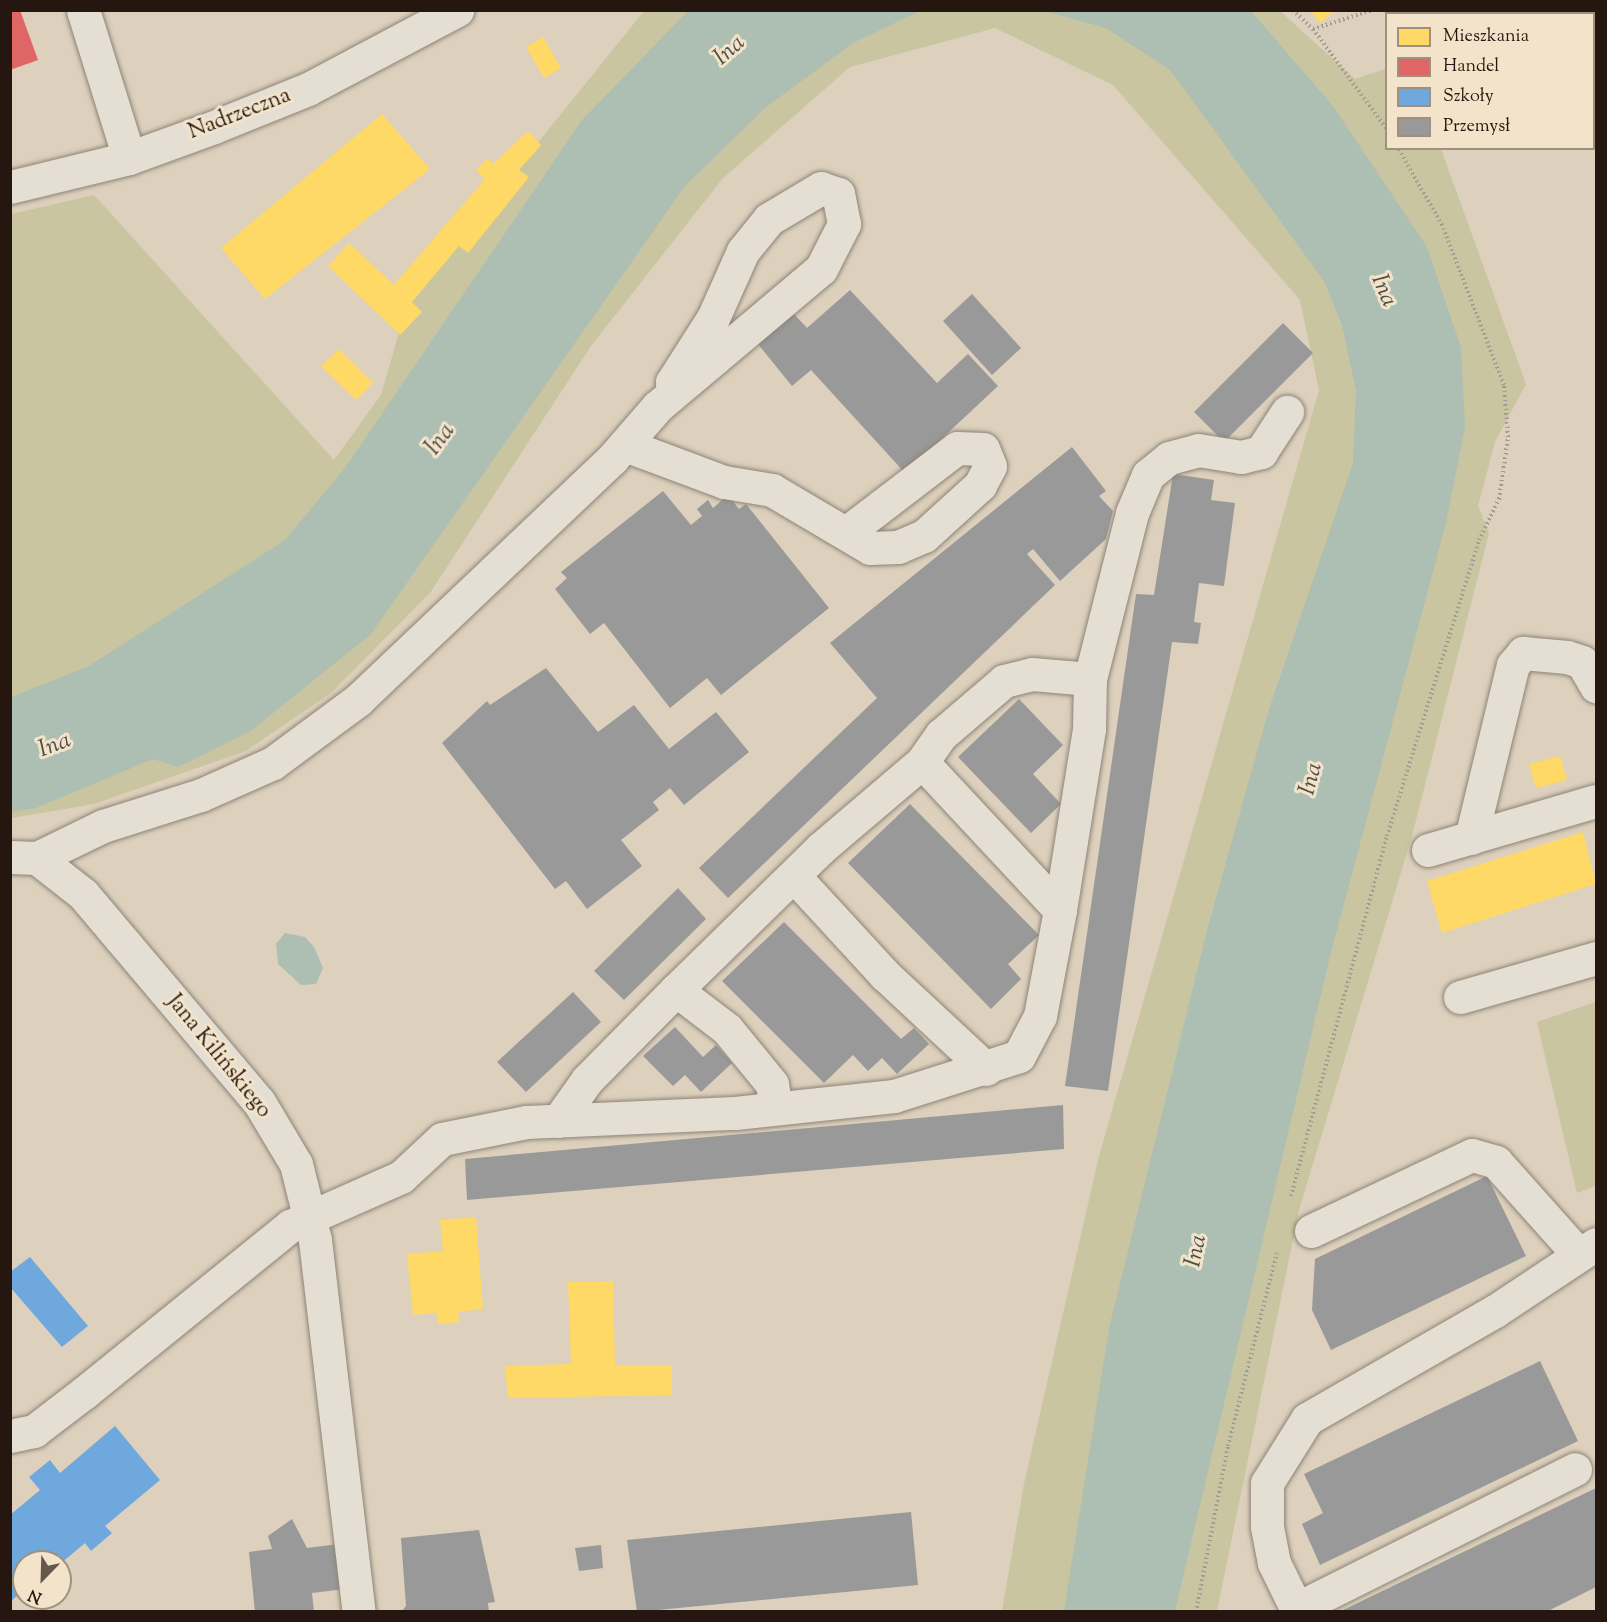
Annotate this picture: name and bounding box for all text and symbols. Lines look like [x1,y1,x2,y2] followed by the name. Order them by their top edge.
[1385,12,1595,150] legend
[1443,24,1529,50] text: Mieszkania
[708,30,752,72] water label: Ina
[1443,54,1499,80] text: Handel
[185,83,295,147] street label: Nadrzeczna
[1443,84,1494,110] text: Szkoły
[1443,114,1510,140] text: Przemysł
[1363,270,1403,312] water label: Ina
[420,418,462,462] water label: Ina
[35,727,75,765] water label: Ina
[1294,760,1330,798] water label: Ina
[160,990,276,1124] street label: Jana Kilińskiego
[1180,1232,1214,1270] water label: Ina
[12,1550,72,1610] north arrow
[25,1582,46,1608] text: N

